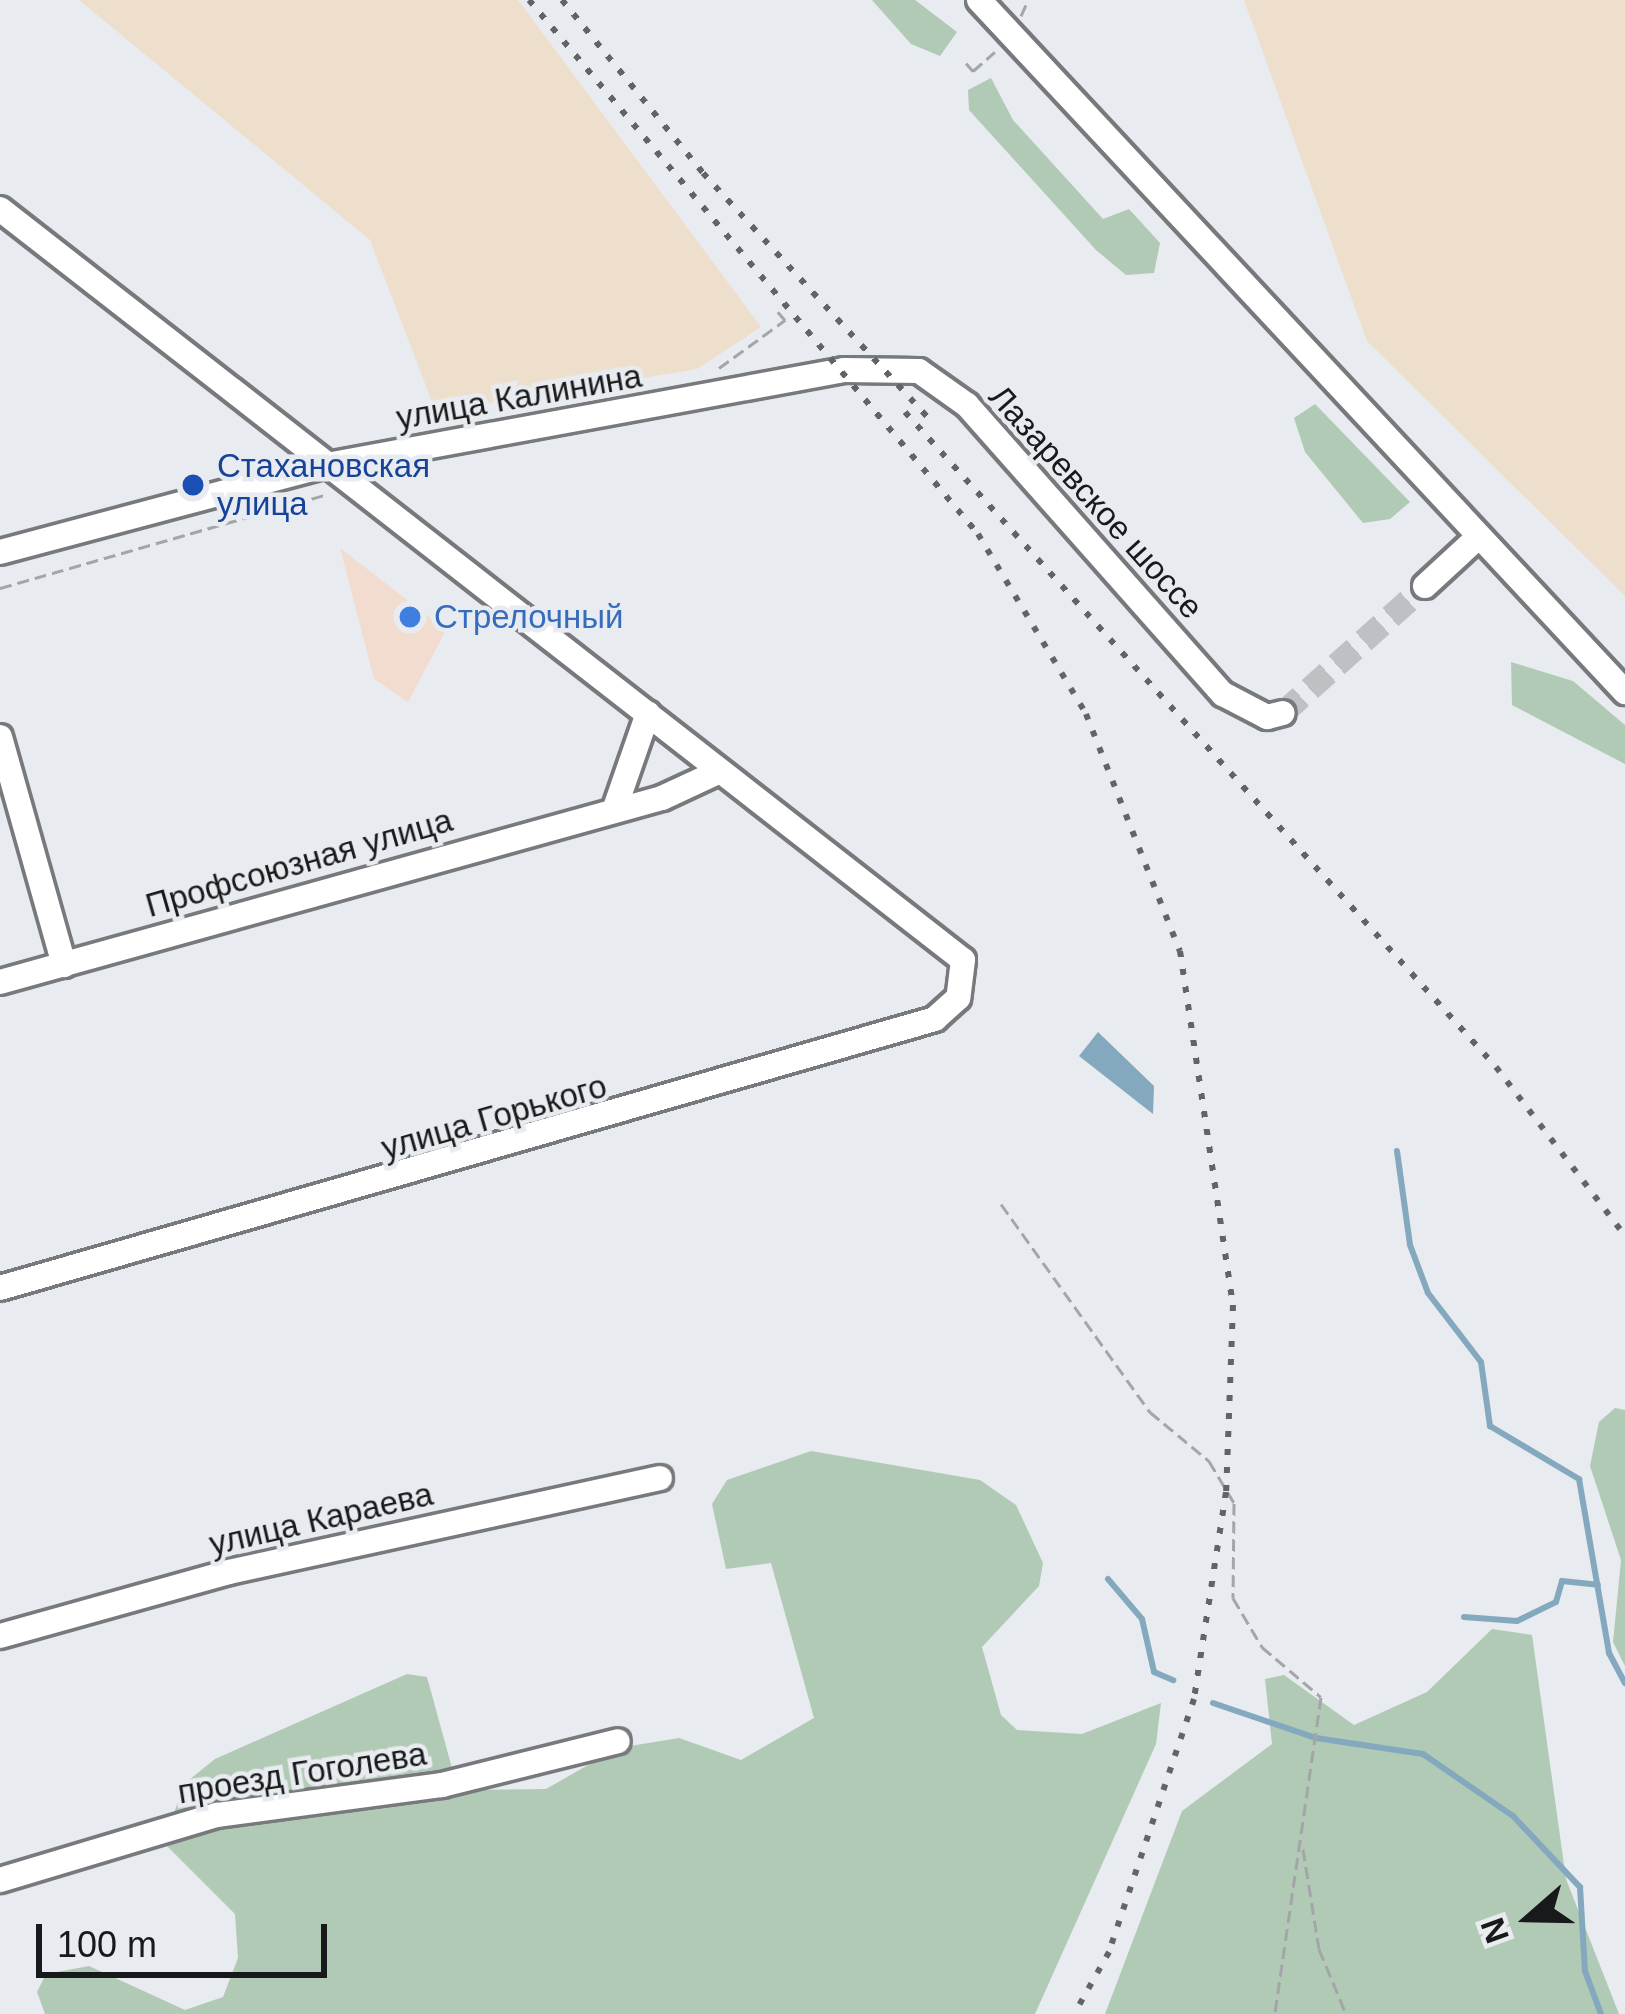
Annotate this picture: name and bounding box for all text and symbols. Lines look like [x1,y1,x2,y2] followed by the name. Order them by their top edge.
[393,356,645,438] street label: улица Калинина
[981,377,1211,627] street label: Лазаревское шоссе
[217,446,430,524] place label: Стахановская улица
[180,472,206,498] marker: Стахановская улица
[434,597,623,637] place label: Стрелочный
[397,604,423,630] marker: Стрелочный
[141,800,457,926] street label: Профсоюзная улица
[377,1066,611,1168] street label: улица Горького
[205,1474,437,1564] street label: улица Караева
[175,1734,429,1812] street label: проезд Гоголева
[1469,1858,1589,1978] north arrow
[42,1900,333,1974] scale bar
[1473,1913,1516,1948] text: N
[57,1924,157,1965] text: 100 m

